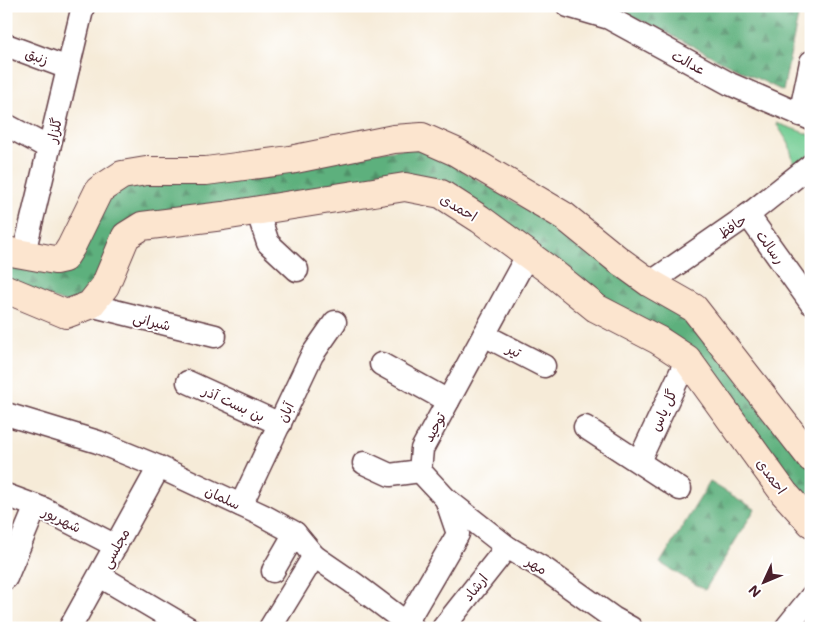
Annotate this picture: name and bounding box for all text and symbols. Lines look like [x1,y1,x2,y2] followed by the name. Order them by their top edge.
[23,43,51,69] street label: زنبق
[669,45,709,79] street label: عدالت
[42,116,66,145] street label: گلزار
[437,189,481,225] street label: احمدی
[714,209,750,243] street label: حافظ
[752,226,790,268] street label: رسالت
[131,307,173,335] street label: شیرانی
[503,338,525,362] street label: تیر
[199,380,268,426] street label: بن بست آذر
[645,386,681,434] street label: گل یاس
[272,398,298,425] street label: آبان
[418,408,450,445] street label: توحید
[753,454,791,498] street label: احمدی
[202,481,244,513] street label: سلمان
[39,501,85,536] street label: شهریور
[96,525,134,571] street label: مجلسی
[522,551,551,579] street label: مهر
[740,556,790,606] north arrow
[458,569,492,605] street label: ارشاد
[744,581,765,602] text: N

